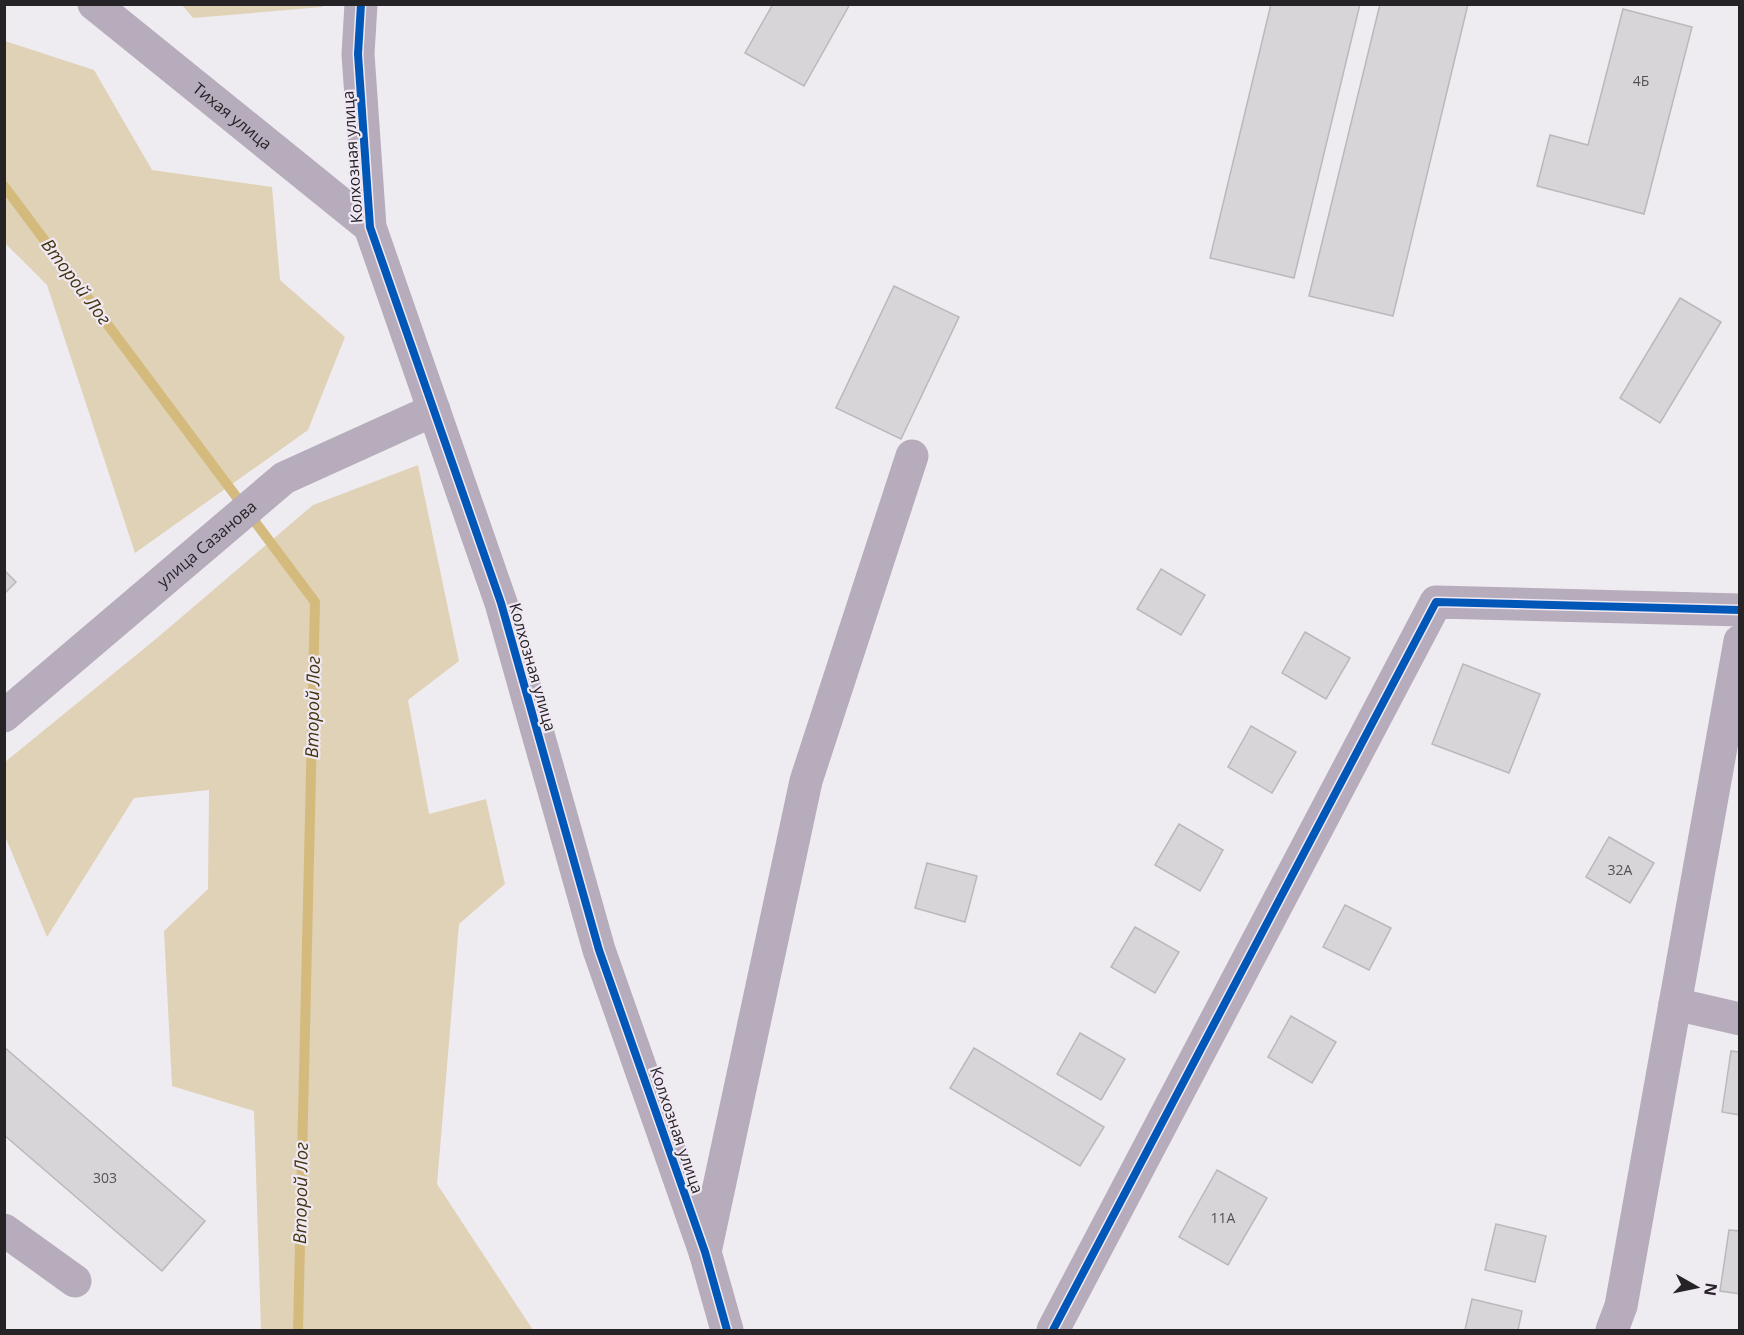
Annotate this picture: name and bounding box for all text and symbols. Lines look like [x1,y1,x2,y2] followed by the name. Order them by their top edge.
[1633,71,1649,90] house number: 4Б
[188,77,277,154] street label: Тихая улица
[336,90,368,224] street label: Колхозная улица
[36,233,117,329] water label: Второй Лог
[152,495,261,592] street label: улица Сазанова
[504,600,562,734] street label: Колхозная улица
[299,656,325,758] water label: Второй Лог
[1608,860,1633,879] house number: 32А
[645,1064,709,1196] street label: Колхозная улица
[287,1142,313,1244] water label: Второй Лог
[93,1168,117,1187] house number: 303
[1211,1208,1236,1227] house number: 11А
[1666,1257,1726,1317] north arrow
[1699,1281,1723,1297] text: N

